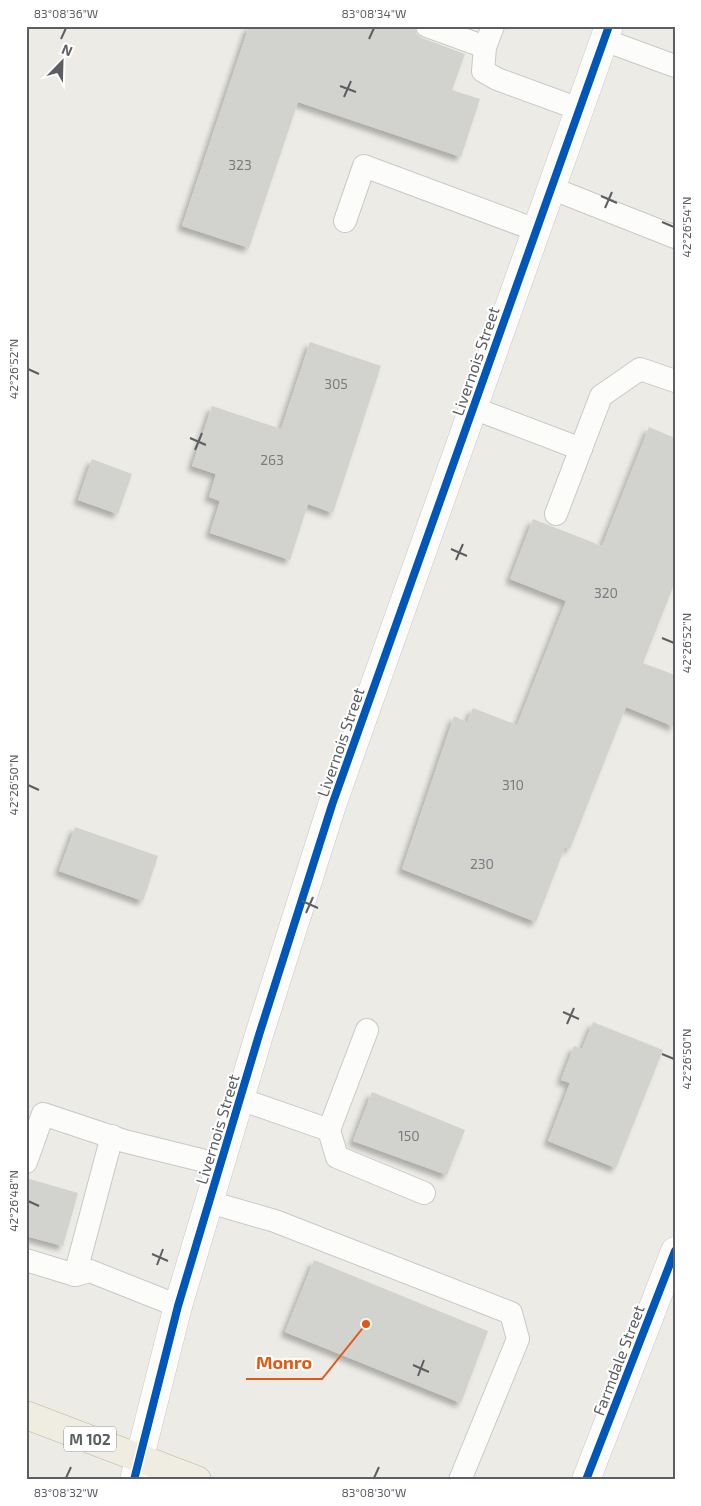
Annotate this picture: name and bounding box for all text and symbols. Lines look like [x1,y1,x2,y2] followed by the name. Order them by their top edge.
[34,6,98,20] text: 83°08'36"W
[342,6,406,20] text: 83°08'34"W
[38,38,88,88] north arrow
[59,40,75,59] text: N
[228,156,252,173] house number: 323
[679,196,693,258] text: 42°26'54"N
[447,304,503,418] street label: Livernois Street
[6,339,20,399] text: 42°26'52"N
[324,375,348,392] house number: 305
[260,451,284,468] house number: 263
[594,584,618,601] house number: 320
[679,613,693,673] text: 42°26'52"N
[312,685,368,799] street label: Livernois Street
[6,755,20,815] text: 42°26'50"N
[502,776,524,793] house number: 310
[470,855,494,872] house number: 230
[679,1029,693,1089] text: 42°26'50"N
[191,1072,243,1186] street label: Livernois Street
[398,1127,420,1144] house number: 150
[6,1170,20,1232] text: 42°26'48"N
[588,1302,648,1418] street label: Farmdale Street
[246,1346,322,1379] callout: Monro
[256,1351,312,1373] text: Monro
[64,1426,116,1452] road number: M 102
[34,1485,98,1499] text: 83°08'32"W
[342,1485,406,1499] text: 83°08'30"W

